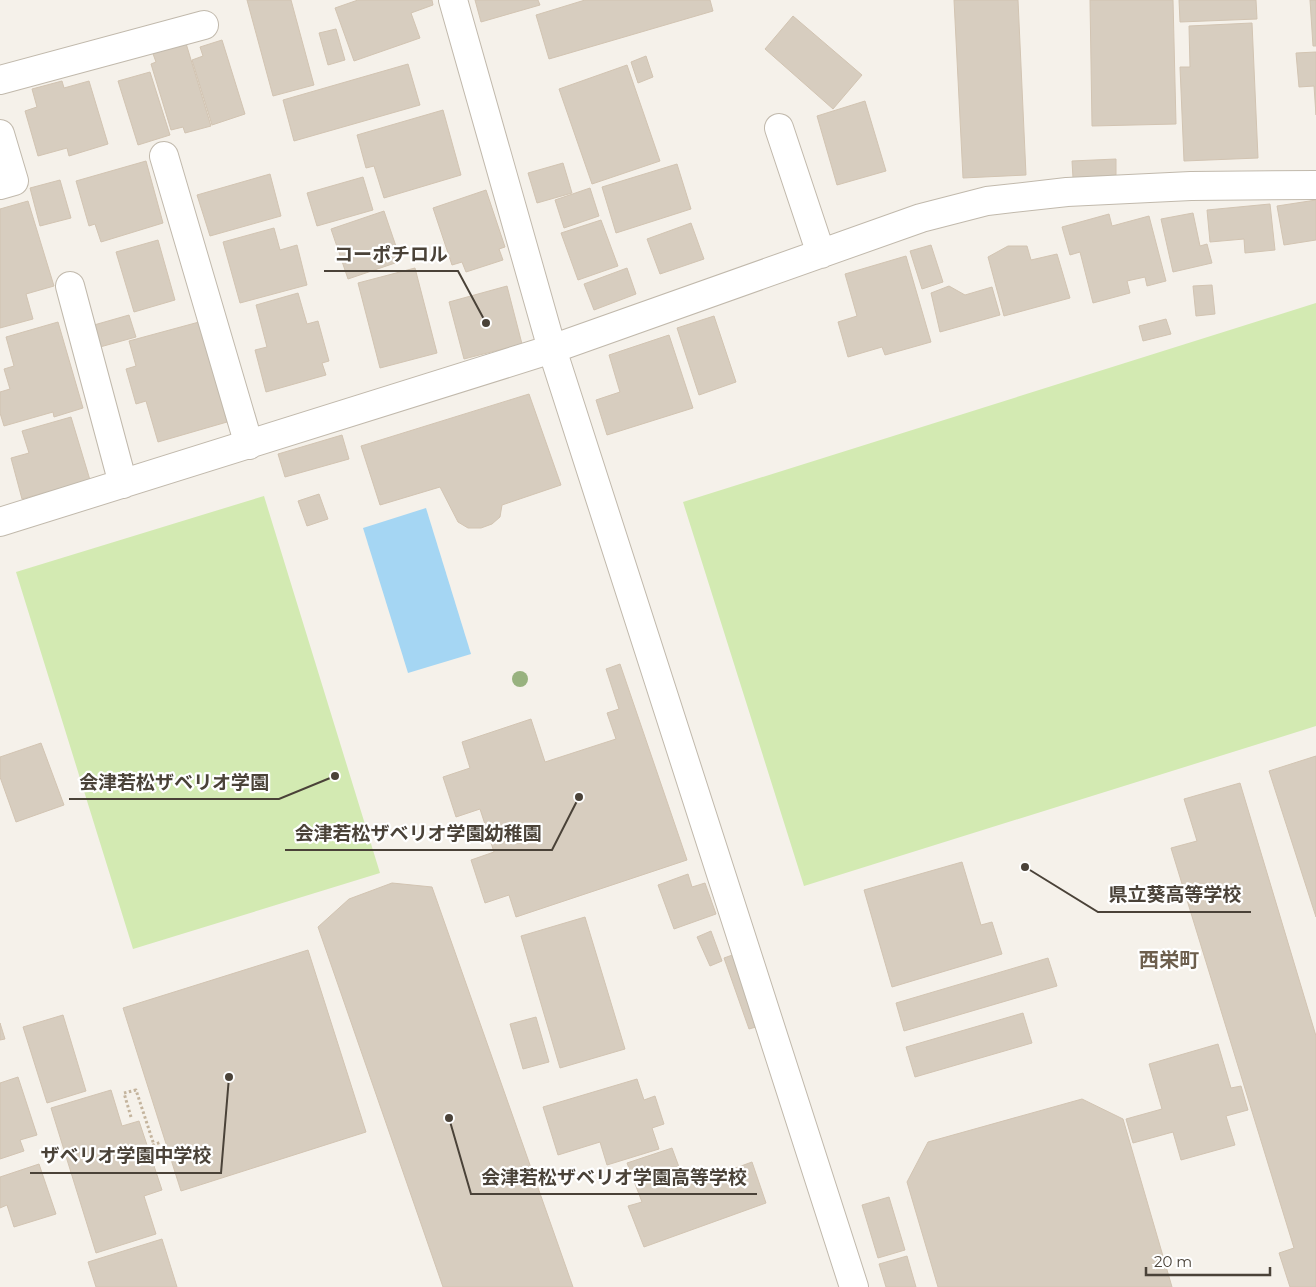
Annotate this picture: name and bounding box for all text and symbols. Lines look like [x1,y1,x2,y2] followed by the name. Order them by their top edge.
[324,237,458,271] callout: コーポチロル
[334,243,448,266] text: コーポチロル
[69,765,279,799] callout: 会津若松ザベリオ学園
[79,771,269,794] text: 会津若松ザベリオ学園
[285,816,552,850] callout: 会津若松ザベリオ学園幼稚園
[294,822,542,845] text: 会津若松ザベリオ学園幼稚園
[1098,878,1251,912] callout: 県立葵高等学校
[1108,883,1242,906] text: 県立葵高等学校
[1139,948,1199,972] district label: 西栄町
[30,1139,221,1173] callout: ザベリオ学園中学校
[40,1144,212,1167] text: ザベリオ学園中学校
[471,1160,757,1194] callout: 会津若松ザベリオ学園高等学校
[481,1166,747,1189] text: 会津若松ザベリオ学園高等学校
[1146,1244,1270,1276] scale bar
[1154,1252,1192,1271] text: 20 m

